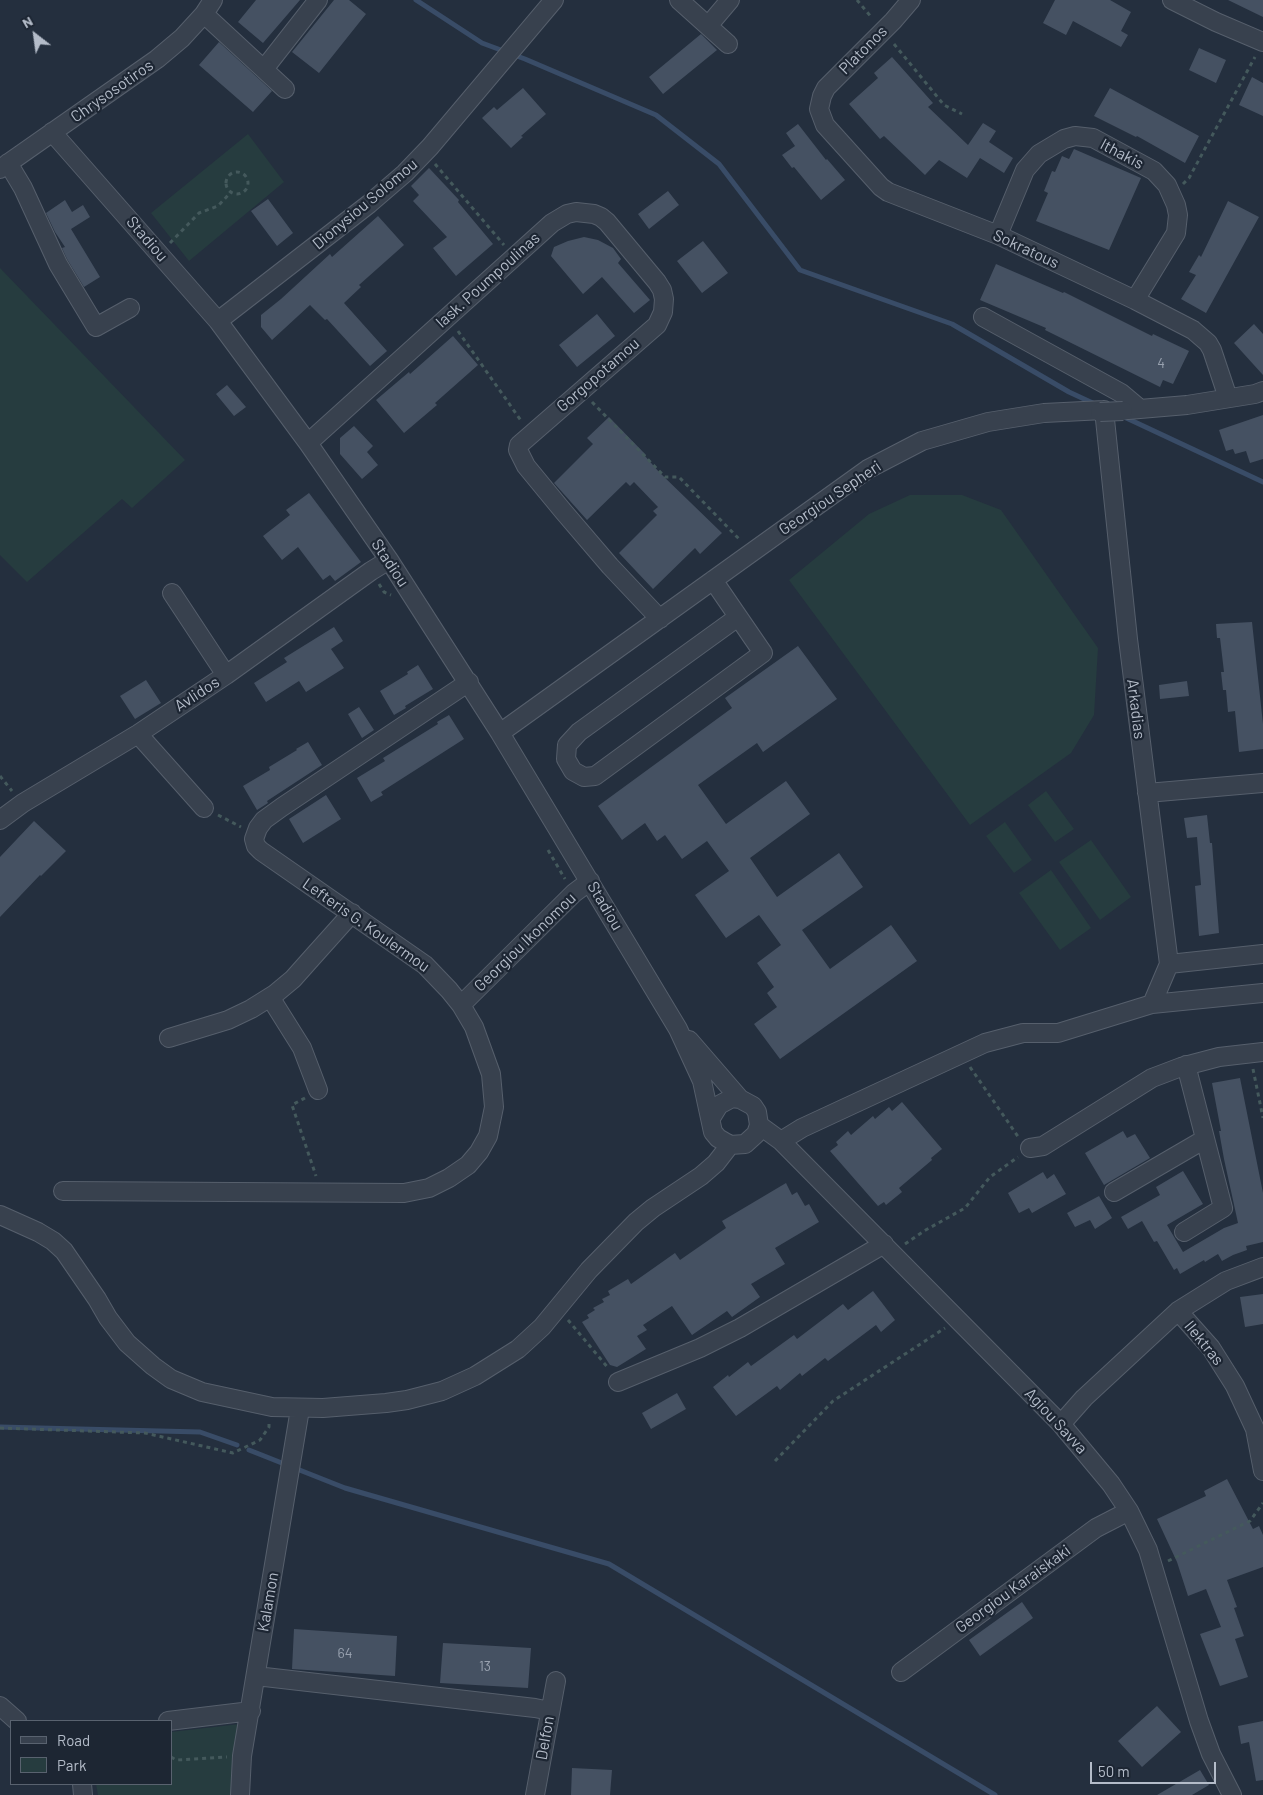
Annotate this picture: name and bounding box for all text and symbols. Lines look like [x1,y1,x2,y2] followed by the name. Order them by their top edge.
[10,10,60,60] north arrow
[19,12,36,31] text: N
[835,22,891,78] street label: Platonos
[67,56,157,126] street label: Chrysosotiros
[1097,135,1147,173] street label: Ithakis
[309,154,421,254] street label: Dionysiou Solomou
[122,213,172,265] street label: Stadiou
[990,225,1062,273] street label: Sokratous
[432,228,544,332] street label: lask. Poumpoulinas
[553,334,643,416] street label: Gorgopotamou
[1157,355,1165,371] house number: 4
[775,457,885,539] street label: Georgiou Sepheri
[367,535,413,591] street label: Stadiou
[171,672,223,716] street label: Avlidos
[1123,678,1149,740] street label: Arkadias
[299,874,433,976] street label: Lefteris G. Koulermou
[583,878,627,934] street label: Stadiou
[470,889,580,995] street label: Georgiou Ikonomou
[1180,1317,1228,1369] street label: Ilektras
[1021,1384,1091,1458] street label: Agiou Savva
[952,1541,1074,1637] street label: Georgiou Karaiskaki
[253,1571,283,1633] street label: Kalamon
[338,1645,352,1661] house number: 64
[479,1658,491,1674] house number: 13
[532,1714,558,1762] street label: Delfon
[10,1720,172,1785] legend
[57,1731,90,1749] text: Road
[1093,1752,1219,1784] scale bar
[57,1756,86,1774] text: Park
[1098,1762,1130,1780] text: 50 m

